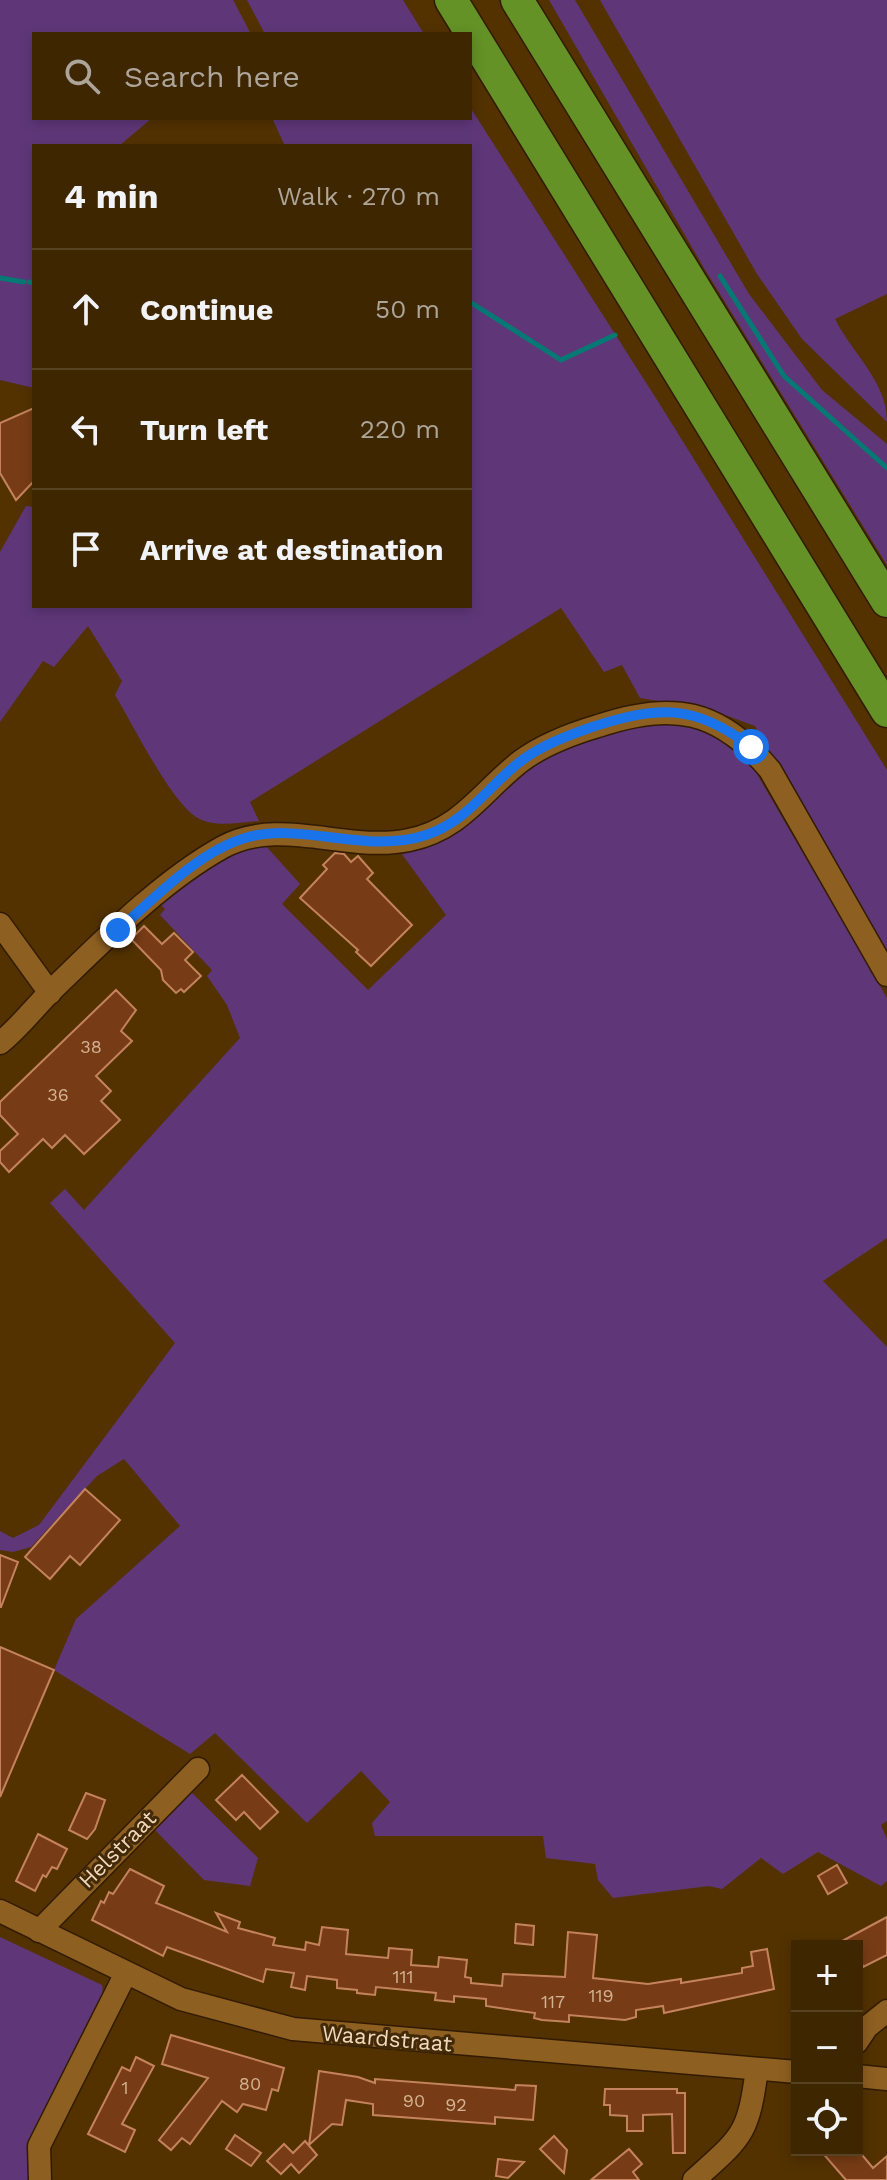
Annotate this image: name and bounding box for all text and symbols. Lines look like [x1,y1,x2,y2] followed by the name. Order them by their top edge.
[32,32,472,120] search box
[60,54,104,98] icon: search
[124,59,300,94] text: Search here
[64,176,159,216] text: 4 min
[277,181,440,211] text: Walk · 270 m
[64,287,108,331] icon: ahead
[140,292,273,327] text: Continue
[375,294,440,324] text: 50 m
[64,407,108,451] icon: left
[140,412,268,447] text: Turn left
[360,414,440,444] text: 220 m
[64,527,108,571] icon: arrive
[140,532,444,567] text: Arrive at destination
[733,729,769,765] route start
[100,912,136,948] route end
[80,1036,102,1057] house number: 38
[47,1084,69,1105] house number: 36
[74,1806,161,1893] street label: Helstraat
[791,1940,863,2156] map controls
[791,1940,863,2012] button: +
[392,1966,414,1987] house number: 111
[588,1985,614,2006] house number: 119
[541,1991,565,2012] house number: 117
[791,2012,863,2084] button: −
[321,2020,453,2057] street label: Waardstraat
[239,2073,261,2094] house number: 80
[121,2077,129,2098] house number: 1
[791,2084,863,2156] button: locate
[403,2090,425,2111] house number: 90
[445,2094,467,2115] house number: 92

